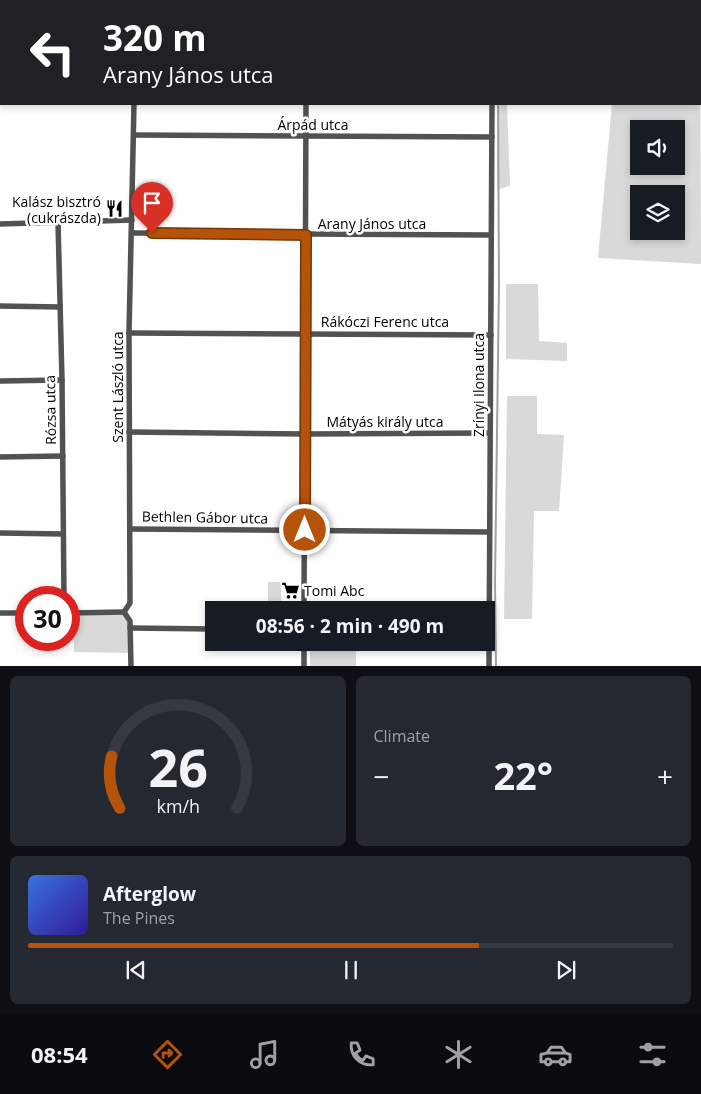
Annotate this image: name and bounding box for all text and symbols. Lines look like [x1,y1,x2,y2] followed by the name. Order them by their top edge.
[103,14,207,61] text: 320 m
[20,20,85,85] icon: left
[103,59,274,89] text: Arany János utca
[277,115,349,134] street label: Árpád utca
[630,120,685,240] map controls
[630,120,685,175] button: sound
[131,182,173,233] pin
[630,185,685,240] button: layers
[138,189,166,217] icon: arrive
[12,192,101,227] place label: Kalász bisztró (cukrászda)
[105,199,125,219] restaurant icon: Kalász bisztró (cukrászda)
[318,214,426,233] street label: Arany János utca
[321,312,449,331] street label: Rákóczi Ferenc utca
[108,331,127,443] street label: Szent László utca
[469,333,488,437] street label: Zrínyi Ilona utca
[40,375,60,445] street label: Rózsa utca
[326,412,444,431] street label: Mátyás király utca
[278,503,330,555] position arrow
[142,506,268,528] street label: Bethlen Gábor utca
[280,580,300,600] supermarket icon: Tomi Abc
[304,581,365,600] place label: Tomi Abc
[15,586,80,651] speed limit sign: 30
[256,613,444,639] text: 08:56 · 2 min · 490 m
[374,725,430,747] text: Climate
[148,731,207,802] text: 26
[493,749,553,801] text: 22°
[374,757,390,795] text: −
[657,757,673,795] text: +
[156,794,199,818] text: km/h
[103,881,196,907] text: Afterglow
[103,907,175,929] text: The Pines
[122,956,150,984] icon: previous
[337,956,365,984] icon: pause
[552,956,580,984] icon: next
[150,1037,185,1072] icon: directions
[247,1037,282,1072] icon: music
[344,1037,379,1072] icon: phone
[441,1037,476,1072] icon: climate
[538,1037,573,1072] icon: car
[635,1037,670,1072] icon: filters
[31,1039,88,1069] text: 08:54

